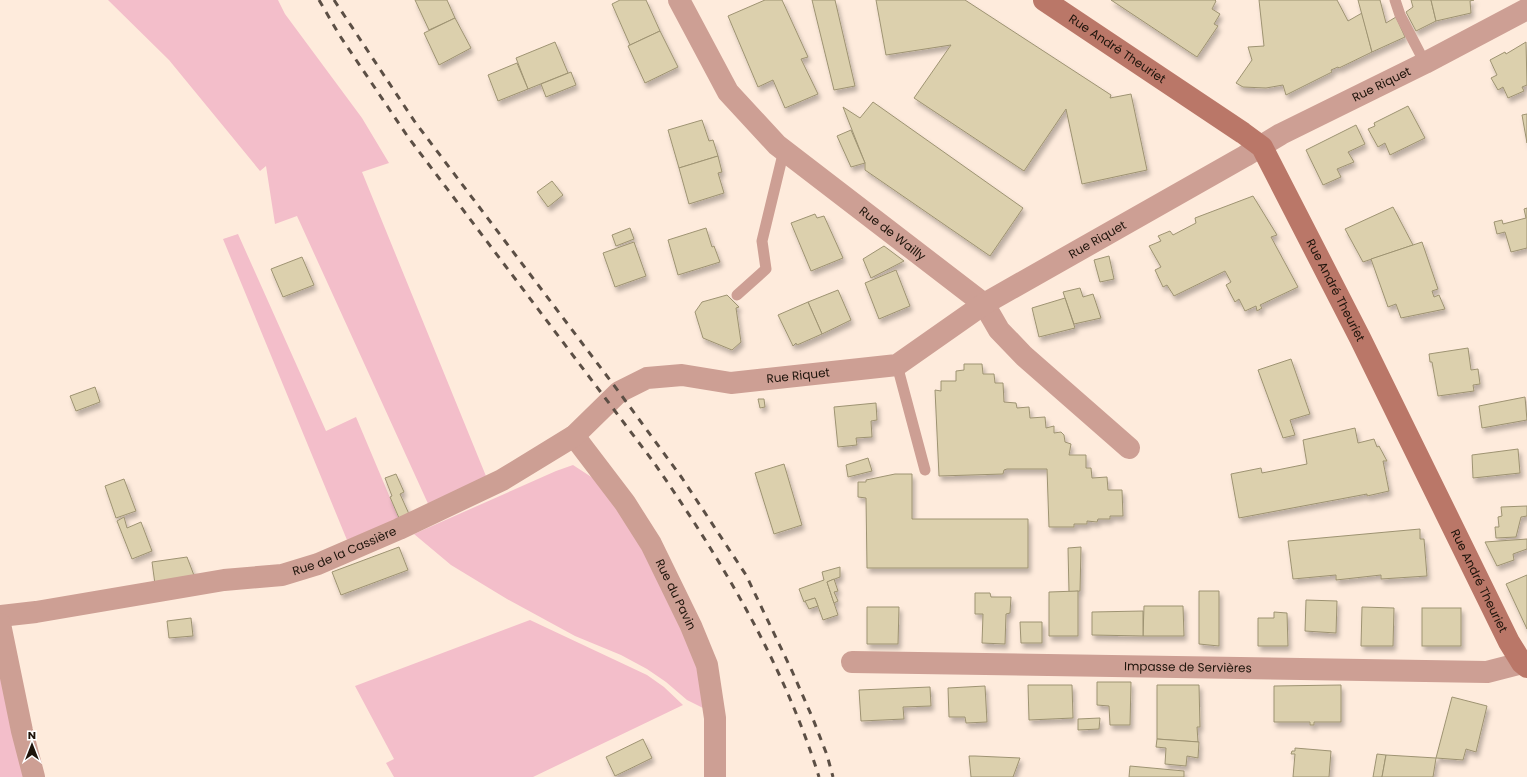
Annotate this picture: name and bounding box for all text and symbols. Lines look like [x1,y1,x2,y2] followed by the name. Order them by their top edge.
[1066,10,1169,87] street label: Rue André Theuriet
[1349,62,1414,106] street label: Rue Riquet
[856,202,930,265] street label: Rue de Wailly
[1065,216,1129,262] street label: Rue Riquet
[1303,236,1369,344] street label: Rue André Theuriet
[766,363,831,387] street label: Rue Riquet
[290,522,399,579] street label: Rue de la Cassière
[1447,526,1512,635] street label: Rue André Theuriet
[652,556,701,633] street label: Rue du Pavin
[1124,657,1252,676] street label: Impasse de Servières
[12,725,52,765] north arrow
[28,727,36,743] text: N

